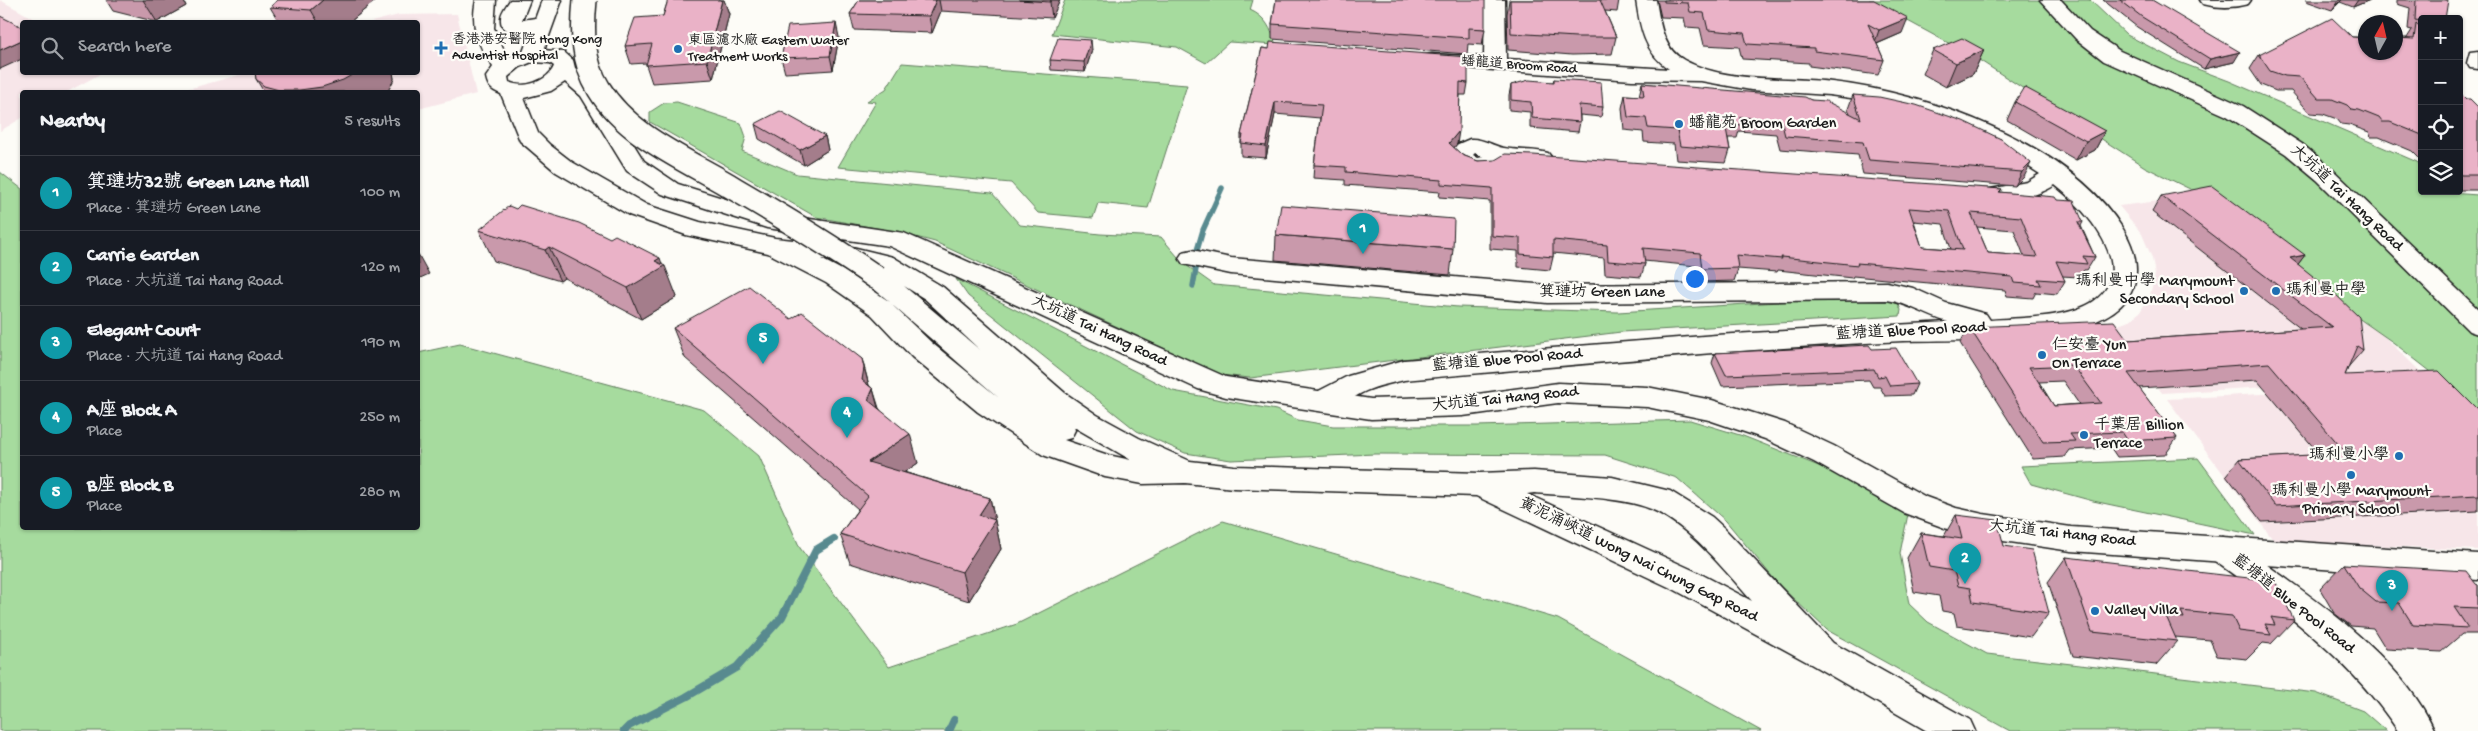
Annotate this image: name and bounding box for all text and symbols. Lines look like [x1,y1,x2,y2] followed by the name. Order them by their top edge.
[2358,15,2403,60] north arrow
[2418,15,2463,195] map controls
[2418,15,2463,60] button: +
[20,20,420,75] search box
[452,31,602,65] place label: 香港港安醫院 Hong Kong Adventist Hospital
[687,32,849,66] place label: 東區濾水廠 Eastern Water Treatment Works
[38,34,66,62] icon: search
[78,36,172,59] text: Search here
[434,41,448,55] marker: 香港港安醫院 Hong Kong Adventist Hospital
[672,43,684,55] marker: 東區濾水廠 Eastern Water Treatment Works
[1461,52,1579,79] street label: 蟠龍道 Broom Road
[2418,60,2463,105] button: −
[2418,105,2463,150] button: locate
[40,110,105,135] text: Nearby
[345,113,400,132] text: 5 results
[1689,113,1837,134] place label: 蟠龍苑 Broom Garden
[1673,118,1685,130] marker: 蟠龍苑 Broom Garden
[2286,141,2408,257] street label: 大坑道 Tai Hang Road
[2418,150,2463,195] button: layers
[87,172,309,195] text: 箕璉坊32號 Green Lane Hall
[53,184,59,203] text: 1
[360,184,400,203] text: 100 m
[87,200,261,219] text: Place · 箕璉坊 Green Lane
[1347,213,1379,254] pin: 1
[87,245,199,268] text: Carrie Garden
[52,259,60,278] text: 2
[361,259,400,278] text: 120 m
[1682,266,1708,292] your location
[2075,271,2235,310] place label: 瑪利曼中學 Marymount Secondary School
[87,273,282,292] text: Place · 大坑道 Tai Hang Road
[2286,280,2366,301] place label: 瑪利曼中學
[1539,282,1666,303] street label: 箕璉坊 Green Lane
[2238,285,2250,297] marker: 瑪利曼中學 Marymount Secondary School
[2270,285,2282,297] marker: 瑪利曼中學
[1028,291,1172,372] street label: 大坑道 Tai Hang Road
[1835,317,1988,345] street label: 藍塘道 Blue Pool Road
[87,320,199,343] text: Elegant Court
[747,323,779,364] pin: 5
[52,334,60,353] text: 3
[361,334,400,353] text: 190 m
[2052,335,2127,374] place label: 仁安臺 Yun On Terrace
[1431,344,1585,377] street label: 藍塘道 Blue Pool Road
[87,348,282,367] text: Place · 大坑道 Tai Hang Road
[2036,349,2048,361] marker: 仁安臺 Yun On Terrace
[1431,382,1581,417] street label: 大坑道 Tai Hang Road
[831,397,863,438] pin: 4
[87,400,176,423] text: A座 Block A
[52,409,60,428] text: 4
[360,409,400,428] text: 250 m
[2093,415,2184,454] place label: 千葉居 Billion Terrace
[87,423,122,442] text: Place
[2078,429,2090,441] marker: 千葉居 Billion Terrace
[2309,445,2389,466] place label: 瑪利曼小學
[2393,450,2405,462] marker: 瑪利曼小學
[2345,469,2357,481] marker: 瑪利曼小學 Marymount Primary School
[87,475,173,498] text: B座 Block B
[2272,481,2432,520] place label: 瑪利曼小學 Marymount Primary School
[52,484,60,503] text: 5
[359,484,400,503] text: 280 m
[1515,493,1763,628] street label: 黃泥涌峽道 Wong Nai Chung Gap Road
[87,498,122,517] text: Place
[1988,517,2138,552] street label: 大坑道 Tai Hang Road
[1949,543,1981,584] pin: 2
[2228,550,2360,660] street label: 藍塘道 Blue Pool Road
[2376,570,2408,611] pin: 3
[2104,602,2179,621] place label: Valley Villa
[2089,605,2101,617] marker: Valley Villa

